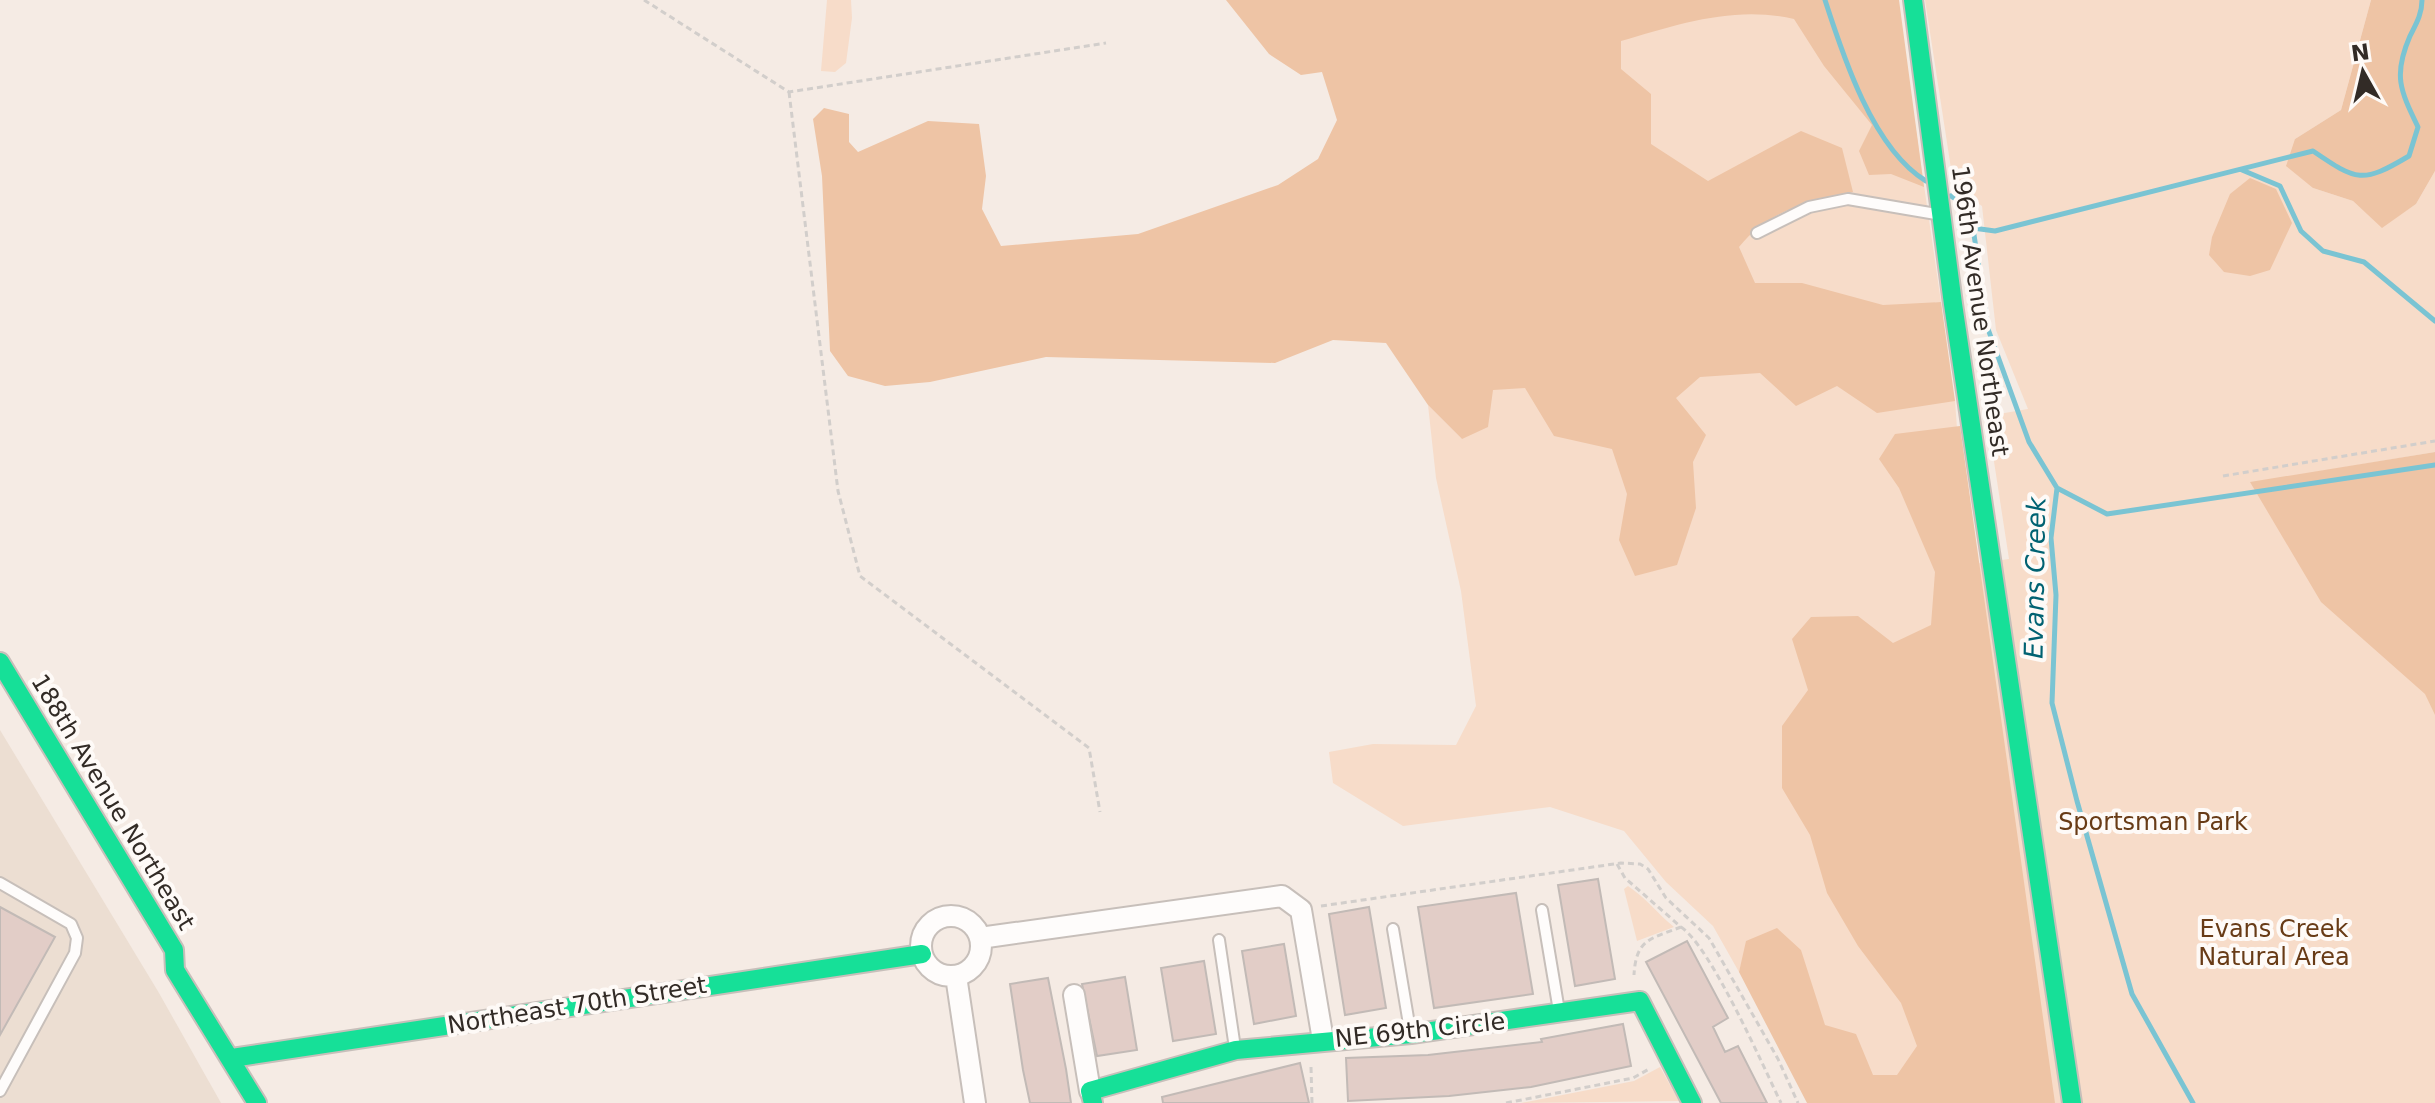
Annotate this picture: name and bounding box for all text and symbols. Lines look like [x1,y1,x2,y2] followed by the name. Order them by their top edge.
[2323,32,2403,112] north arrow
[2349,39,2371,66] text: N
[1946,164,2014,458] street label: 196th Avenue Northeast
[2019,496,2051,659] water label: Evans Creek
[25,669,201,935] street label: 188th Avenue Northeast
[2058,808,2248,836] park label: Sportsman Park
[2198,915,2350,971] park label: Evans Creek Natural Area
[445,971,709,1039] street label: Northeast 70th Street
[1334,1007,1506,1053] street label: NE 69th Circle

